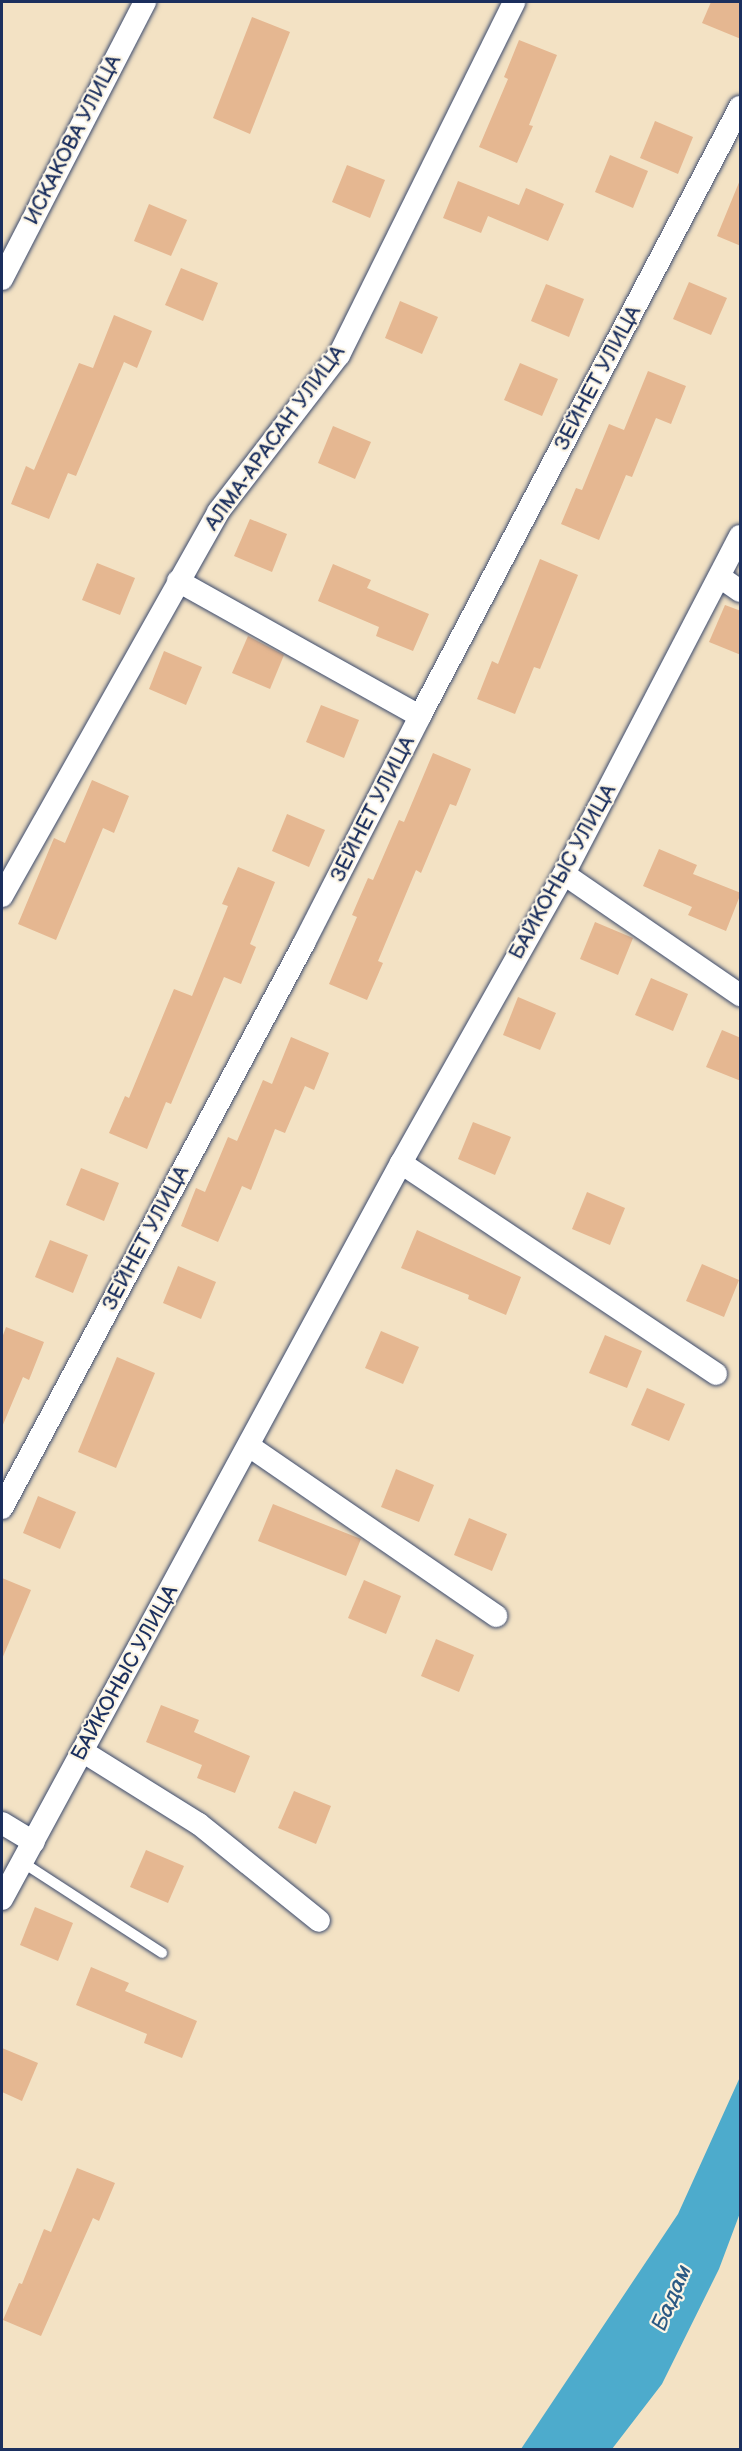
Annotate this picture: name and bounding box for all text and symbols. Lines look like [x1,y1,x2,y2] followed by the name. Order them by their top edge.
[19,51,127,229] street label: ИСКАКОВА УЛИЦА
[549,301,647,455] street label: ЗЕЙНЕТ УЛИЦА
[199,341,351,535] street label: АЛМА-АРАСАН УЛИЦА
[325,732,421,886] street label: ЗЕЙНЕТ УЛИЦА
[504,780,622,964] street label: БАЙКОНЫС УЛИЦА
[97,1161,195,1315] street label: ЗЕЙНЕТ УЛИЦА
[66,1581,184,1765] street label: БАЙКОНЫС УЛИЦА
[646,2261,698,2335] water label: Бадам

